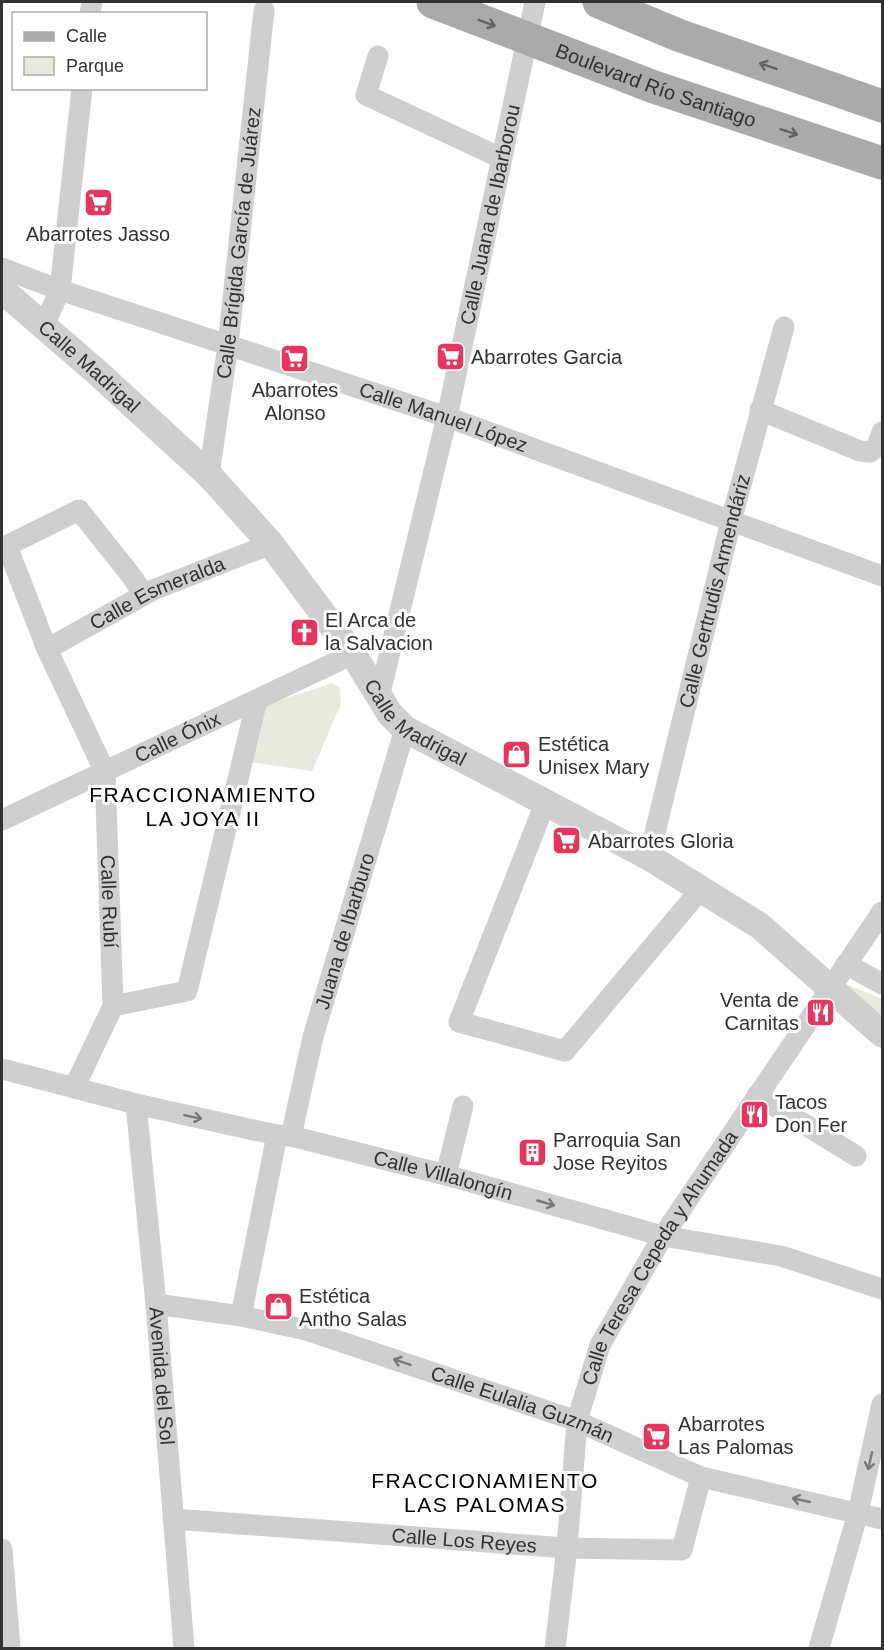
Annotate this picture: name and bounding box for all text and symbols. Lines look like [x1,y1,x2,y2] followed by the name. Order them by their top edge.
[12,12,207,90] legend
[478,18,496,29] one-way arrow
[66,26,107,46] text: Calle
[553,39,759,131] street label: Boulevard Río Santiago
[66,56,124,76] text: Parque
[759,60,778,71] one-way arrow
[456,102,524,327] street label: Calle Juana de Ibarborou
[212,106,265,380] street label: Calle Brígida García de Juárez
[779,127,798,138] one-way arrow
[82,187,114,219] supermarket icon: Abarrotes Jasso
[26,223,170,245] place label: Abarrotes Jasso
[34,316,144,417] street label: Calle Madrigal
[434,341,466,373] supermarket icon: Abarrotes Garcia
[279,343,311,375] supermarket icon: Abarrotes Alonso
[471,346,623,368] place label: Abarrotes Garcia
[356,378,531,457] street label: Calle Manuel López
[252,379,338,424] place label: Abarrotes Alonso
[675,472,754,710] street label: Calle Gertrudis Armendáriz
[86,552,229,634] street label: Calle Esmeralda
[325,609,433,654] place label: El Arca de la Salvacion
[288,616,320,648] church icon: El Arca de la Salvacion
[360,675,470,770] street label: Calle Madrigal
[131,707,224,767] street label: Calle Ónix
[538,733,649,778] place label: Estética Unisex Mary
[501,739,533,771] shop icon: Estética Unisex Mary
[89,783,317,830] district label: FRACCIONAMIENTO LA JOYA II
[551,825,583,857] supermarket icon: Abarrotes Gloria
[588,830,734,852] place label: Abarrotes Gloria
[311,850,378,1012] street label: Juana de Ibarburo
[97,854,122,949] street label: Calle Rubí
[720,989,799,1034] place label: Venta de Carnitas
[804,996,836,1028] restaurant icon: Venta de Carnitas
[775,1091,848,1136] place label: Tacos Don Fer
[738,1098,770,1130] restaurant icon: Tacos Don Fer
[184,1111,203,1123] one-way arrow
[577,1126,742,1388] street label: Calle Teresa Cepeda y Ahumada
[553,1129,681,1174] place label: Parroquia San Jose Reyitos
[516,1136,548,1168] building icon: Parroquia San Jose Reyitos
[371,1146,515,1204] street label: Calle Villalongín
[536,1198,555,1209] one-way arrow
[299,1285,407,1330] place label: Estética Antho Salas
[262,1291,294,1323] shop icon: Estética Antho Salas
[145,1306,178,1446] street label: Avenida del Sol
[393,1356,412,1367] one-way arrow
[428,1362,617,1447] street label: Calle Eulalia Guzmán
[678,1413,794,1458] place label: Abarrotes Las Palomas
[641,1420,673,1452] supermarket icon: Abarrotes Las Palomas
[864,1451,875,1471] one-way arrow
[371,1469,599,1516] district label: FRACCIONAMIENTO LAS PALOMAS
[792,1494,812,1505] one-way arrow
[391,1524,538,1557] street label: Calle Los Reyes

